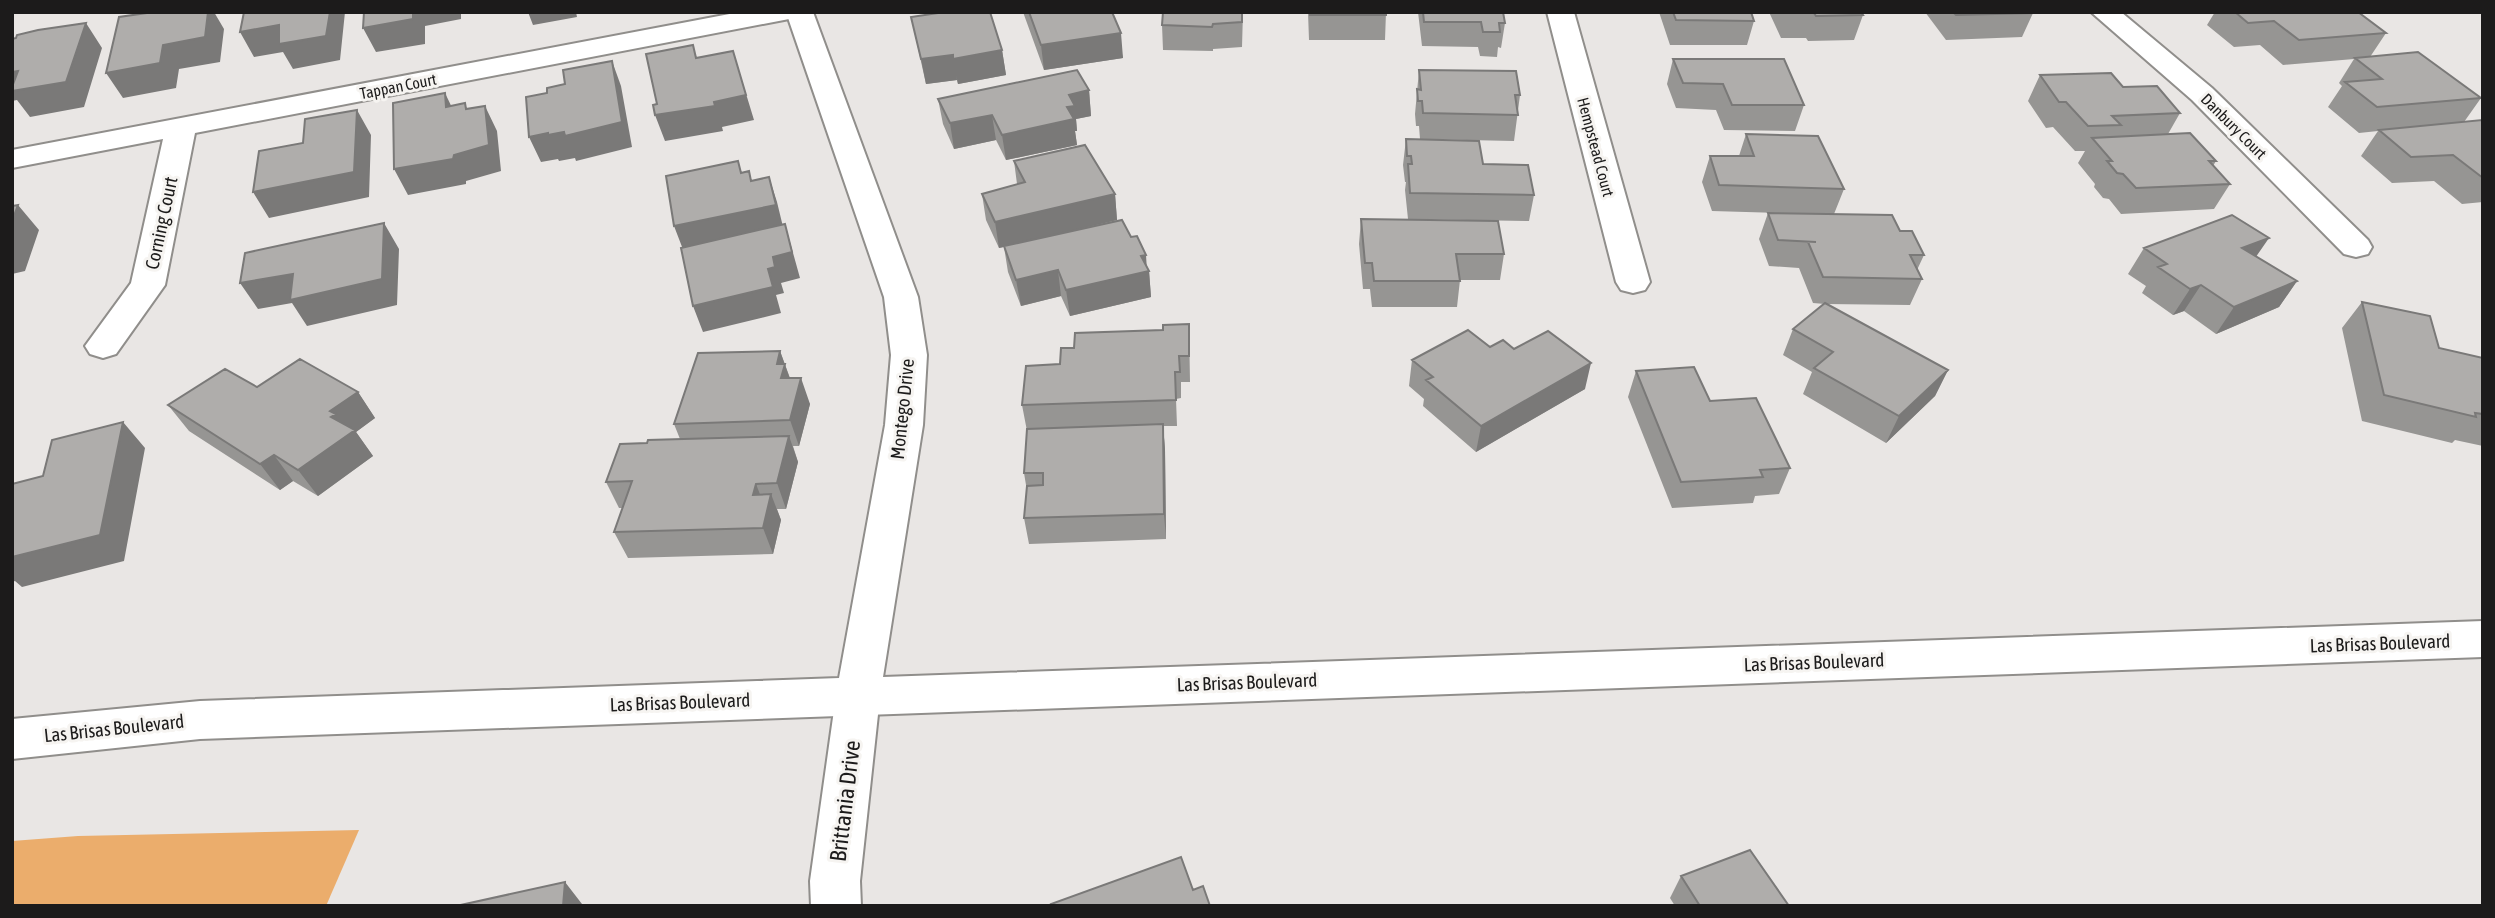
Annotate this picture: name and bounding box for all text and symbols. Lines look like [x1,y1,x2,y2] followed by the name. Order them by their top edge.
[358,70,438,103] street label: Tappan Court
[2197,90,2271,163] street label: Danbury Court
[1573,95,1618,199] street label: Hempstead Court
[140,175,182,271] street label: Corning Court
[886,358,918,460] street label: Montego Drive
[2309,630,2451,656] street label: Las Brisas Boulevard
[1743,649,1885,675] street label: Las Brisas Boulevard
[1176,669,1318,695] street label: Las Brisas Boulevard
[609,689,751,715] street label: Las Brisas Boulevard
[43,710,185,746] street label: Las Brisas Boulevard
[825,739,865,863] street label: Brittania Drive

